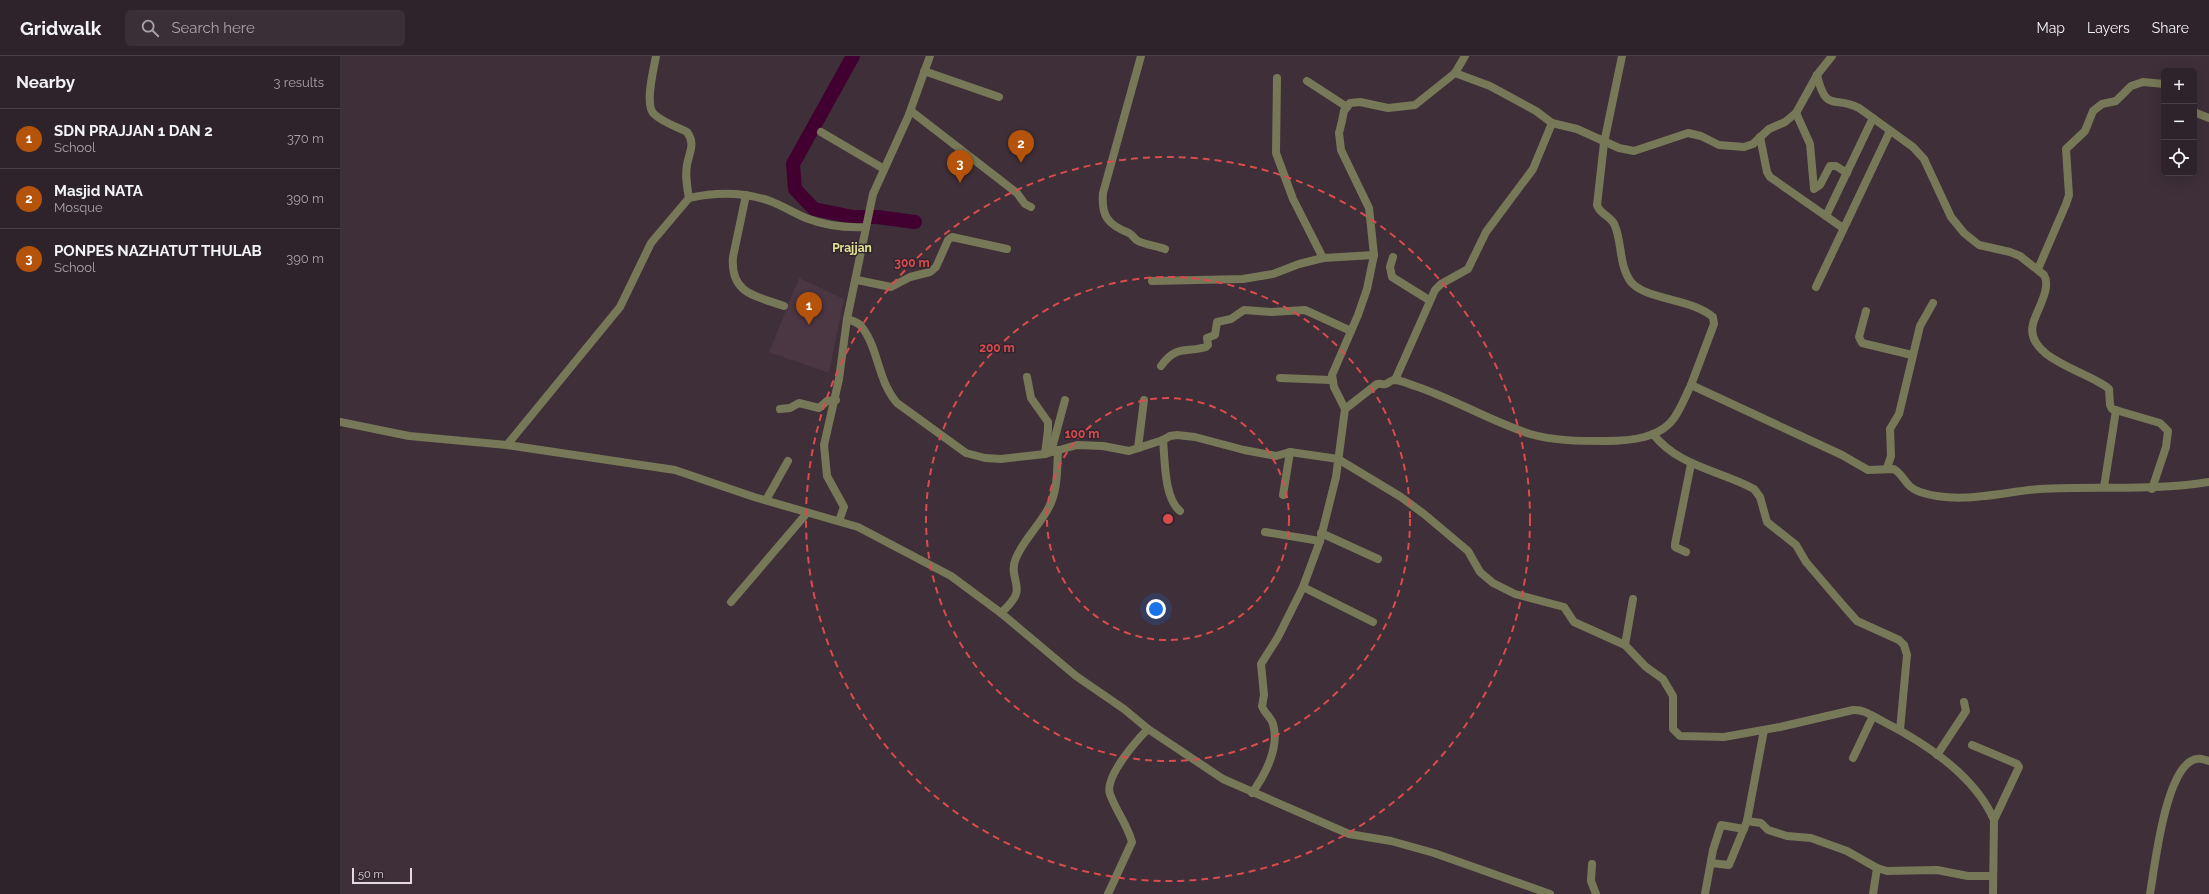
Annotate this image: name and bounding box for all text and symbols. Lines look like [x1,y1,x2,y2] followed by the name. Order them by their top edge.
[125,10,405,46] search box
[20,17,101,39] text: Gridwalk
[139,17,161,39] icon: search
[171,19,255,37] text: Search here
[2037,20,2065,36] text: Map
[2087,20,2130,36] text: Layers
[2152,20,2189,36] text: Share
[2161,68,2197,176] map controls
[2161,68,2197,104] button: +
[16,72,75,92] text: Nearby
[274,75,324,90] text: 3 results
[2161,104,2197,140] button: −
[54,122,213,140] text: SDN PRAJJAN 1 DAN 2
[1008,130,1034,163] pin: 2
[26,131,32,146] text: 1
[287,131,324,146] text: 370 m
[54,140,96,155] text: School
[2161,140,2197,176] button: locate
[947,150,973,183] pin: 3
[54,182,143,200] text: Masjid NATA
[25,191,33,206] text: 2
[286,191,324,206] text: 390 m
[54,200,103,215] text: Mosque
[832,241,872,255] district label: Prajjan
[54,242,262,260] text: PONPES NAZHATUT THULAB
[25,251,33,266] text: 3
[286,251,324,266] text: 390 m
[894,256,930,270] text: 300 m
[54,260,96,275] text: School
[796,292,822,325] pin: 1
[979,341,1015,355] text: 200 m
[1065,427,1099,441] text: 100 m
[1161,512,1175,526] centre of rings
[1146,599,1166,619] your location
[352,866,412,885] scale bar
[358,868,384,881] text: 50 m

